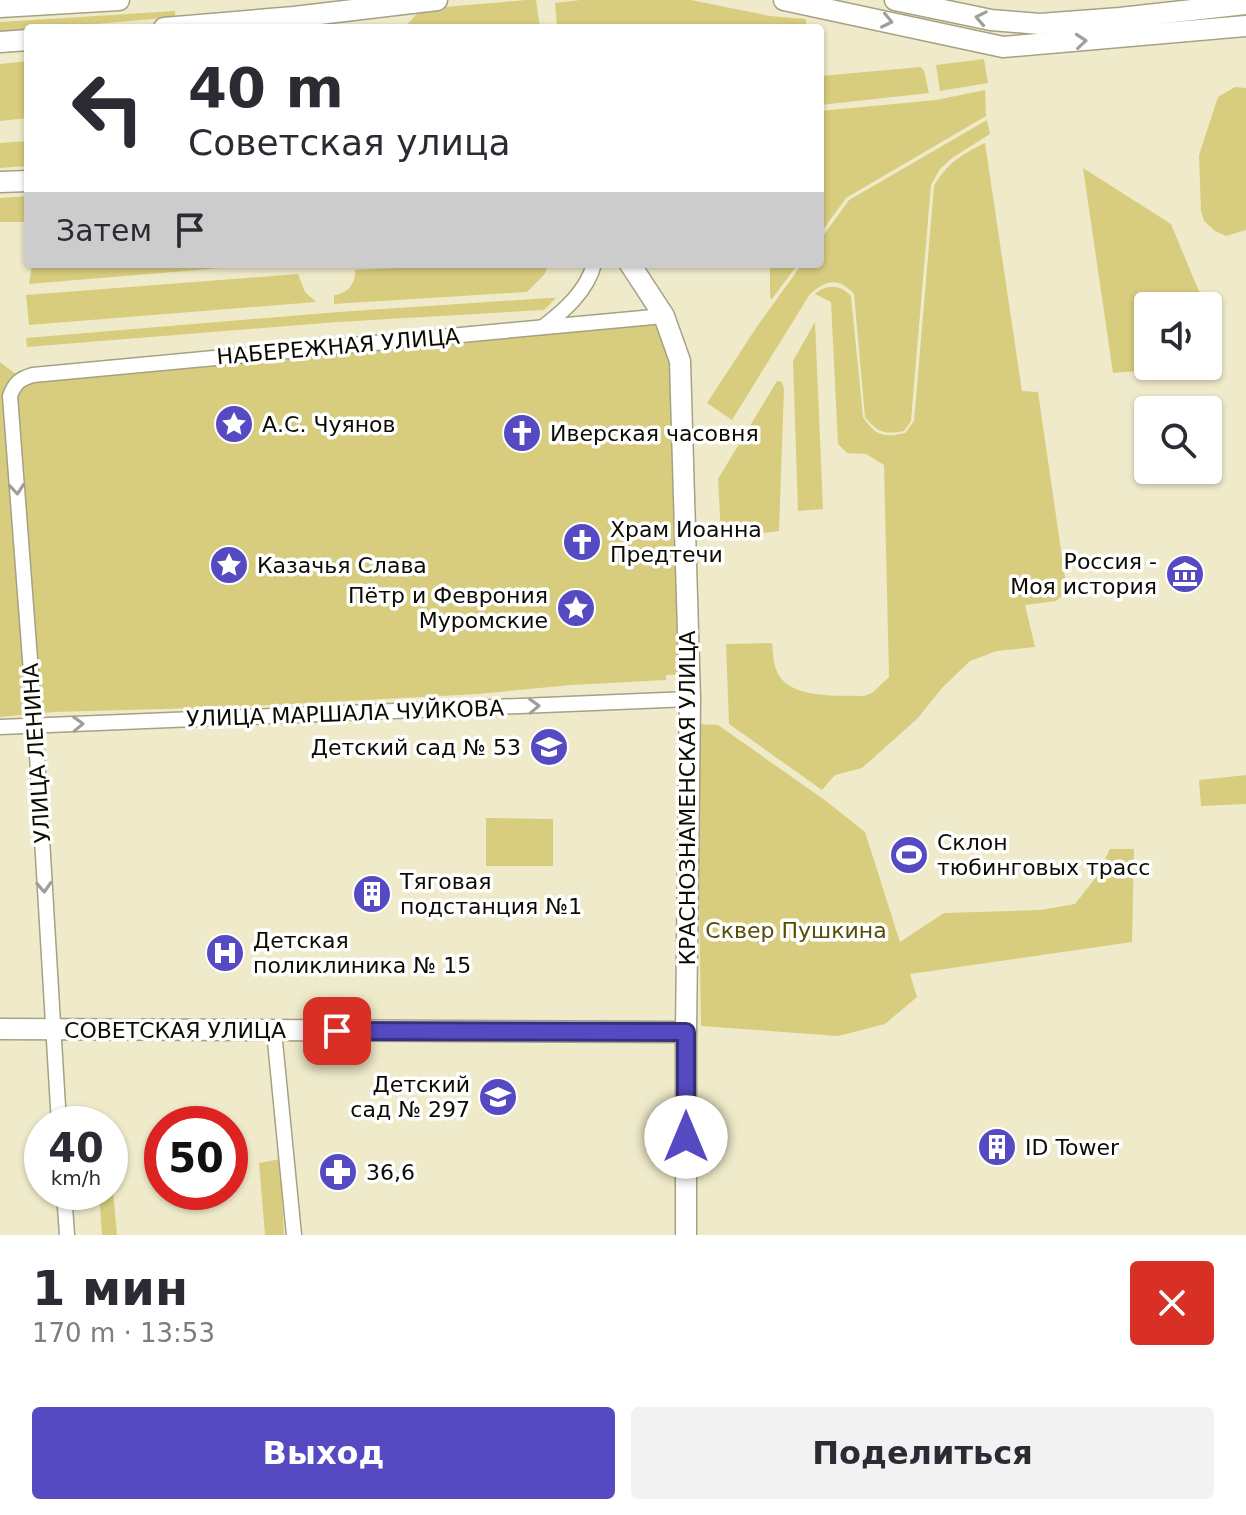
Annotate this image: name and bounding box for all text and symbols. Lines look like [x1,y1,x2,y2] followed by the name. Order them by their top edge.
[974,10,988,27] one-way arrow
[881,12,894,29] one-way arrow
[1075,33,1088,50] one-way arrow
[188,55,344,120] text: 40 m
[56,56,160,160] icon: left
[188,122,510,163] text: Советская улица
[168,208,212,252] icon: arrive
[56,213,152,248] text: Затем
[1134,292,1222,484] map controls
[1134,292,1222,380] button: sound
[215,323,461,370] street label: НАБЕРЕЖНАЯ УЛИЦА
[1134,396,1222,484] button: search
[213,403,255,445] place icon: А.С. Чуянов
[262,412,396,437] place label: А.С. Чуянов
[501,412,543,454] church icon: Иверская часовня
[550,421,759,446] place label: Иверская часовня
[8,483,25,496] one-way arrow
[610,517,762,567] place label: Храм Иоанна Предтечи
[561,521,603,563] church icon: Храм Иоанна Предтечи
[208,544,250,586] place icon: Казачья Слава
[1010,549,1157,599] place label: Россия - Моя история
[257,553,427,578] place label: Казачья Слава
[1164,553,1206,595] museum icon: Россия - Моя история
[348,583,548,633] place label: Пётр и Феврония Муромские
[555,587,597,629] place icon: Пётр и Феврония Муромские
[675,630,700,966] street label: КРАСНОЗНАМЕНСКАЯ УЛИЦА
[18,662,55,844] street label: УЛИЦА ЛЕНИНА
[186,695,504,732] street label: УЛИЦА МАРШАЛА ЧУЙКОВА
[528,697,541,714] one-way arrow
[72,716,85,733] one-way arrow
[528,726,570,768] school or university icon: Детский сад № 53
[311,735,521,760] place label: Детский сад № 53
[937,830,1150,880] place label: Склон тюбинговых трасс
[888,834,930,876] sports icon: Склон тюбинговых трасс
[399,869,582,919] place label: Тяговая подстанция №1
[351,873,393,915] building icon: Тяговая подстанция №1
[36,881,53,894] one-way arrow
[705,918,887,943] park label: Сквер Пушкина
[253,928,471,978] place label: Детская поликлиника № 15
[204,932,246,974] hospital icon: Детская поликлиника № 15
[303,997,371,1065] pin
[315,1009,359,1053] icon: arrive
[64,1018,286,1043] street label: СОВЕТСКАЯ УЛИЦА
[350,1072,470,1122] place label: Детский сад № 297
[477,1076,519,1118] school or university icon: Детский сад № 297
[644,1095,728,1179] position arrow
[144,1106,248,1210] speed limit sign: 50
[48,1125,104,1171] text: 40
[976,1126,1018,1168] building icon: ID Tower
[1025,1135,1120,1160] place label: ID Tower
[317,1151,359,1193] pharmacy icon: 36,6
[366,1160,415,1185] place label: 36,6
[51,1166,101,1190] text: km/h
[32,1260,188,1316] text: 1 мин
[1130,1261,1214,1345] button: close
[32,1318,215,1348] text: 170 m · 13:53
[32,1407,615,1499] button: Выход
[631,1407,1214,1499] button: Поделиться

